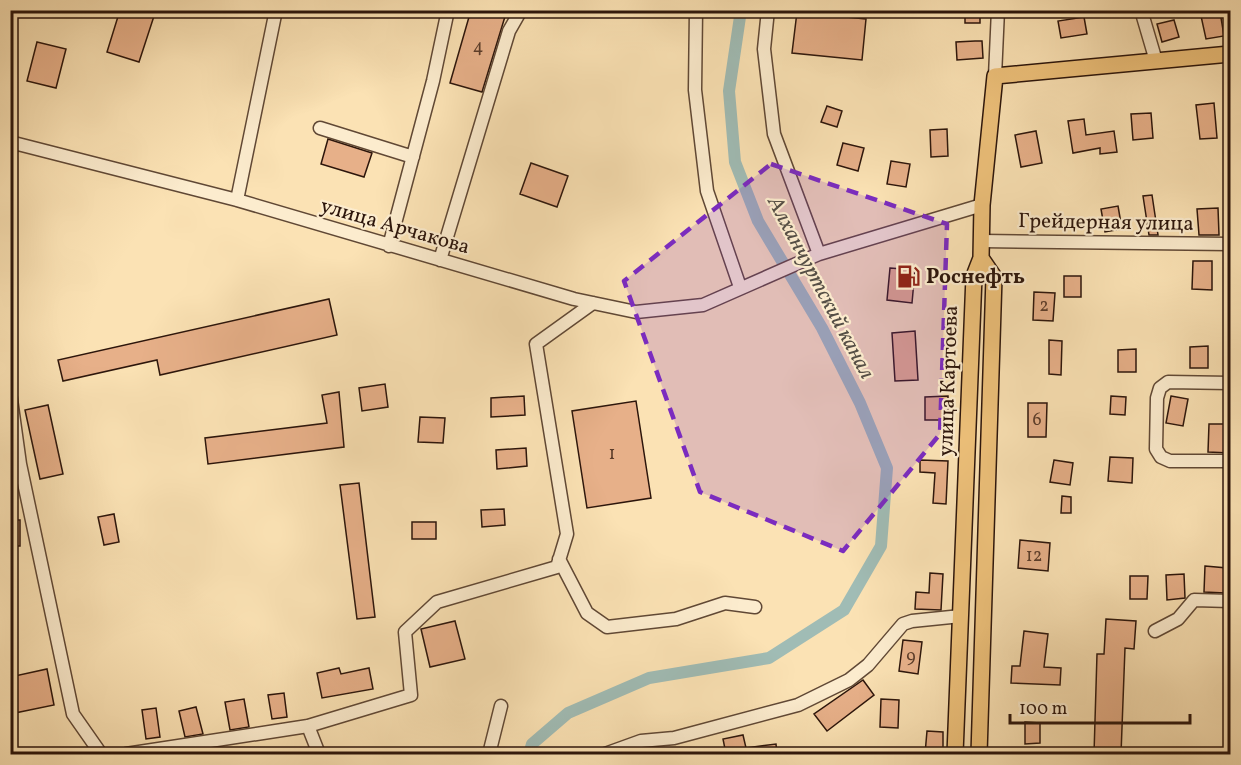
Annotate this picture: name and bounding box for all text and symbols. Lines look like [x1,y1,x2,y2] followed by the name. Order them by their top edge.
[473,35,483,60] house number: 4
[758,190,881,385] water label: Алханчуртский канал
[317,192,473,262] street label: улица Арчакова
[1018,207,1194,239] street label: Грейдерная улица
[926,263,1025,292] place label: Роснефть
[895,264,921,290] fuel station icon: Роснефть
[1039,294,1049,319] house number: 2
[932,305,966,457] street label: улица Картоева
[1032,408,1042,433] house number: 6
[609,442,615,467] house number: 1
[1026,544,1042,569] house number: 12
[906,645,916,670] house number: 9
[1010,687,1190,725] scale bar
[1019,697,1068,722] text: 100 m

